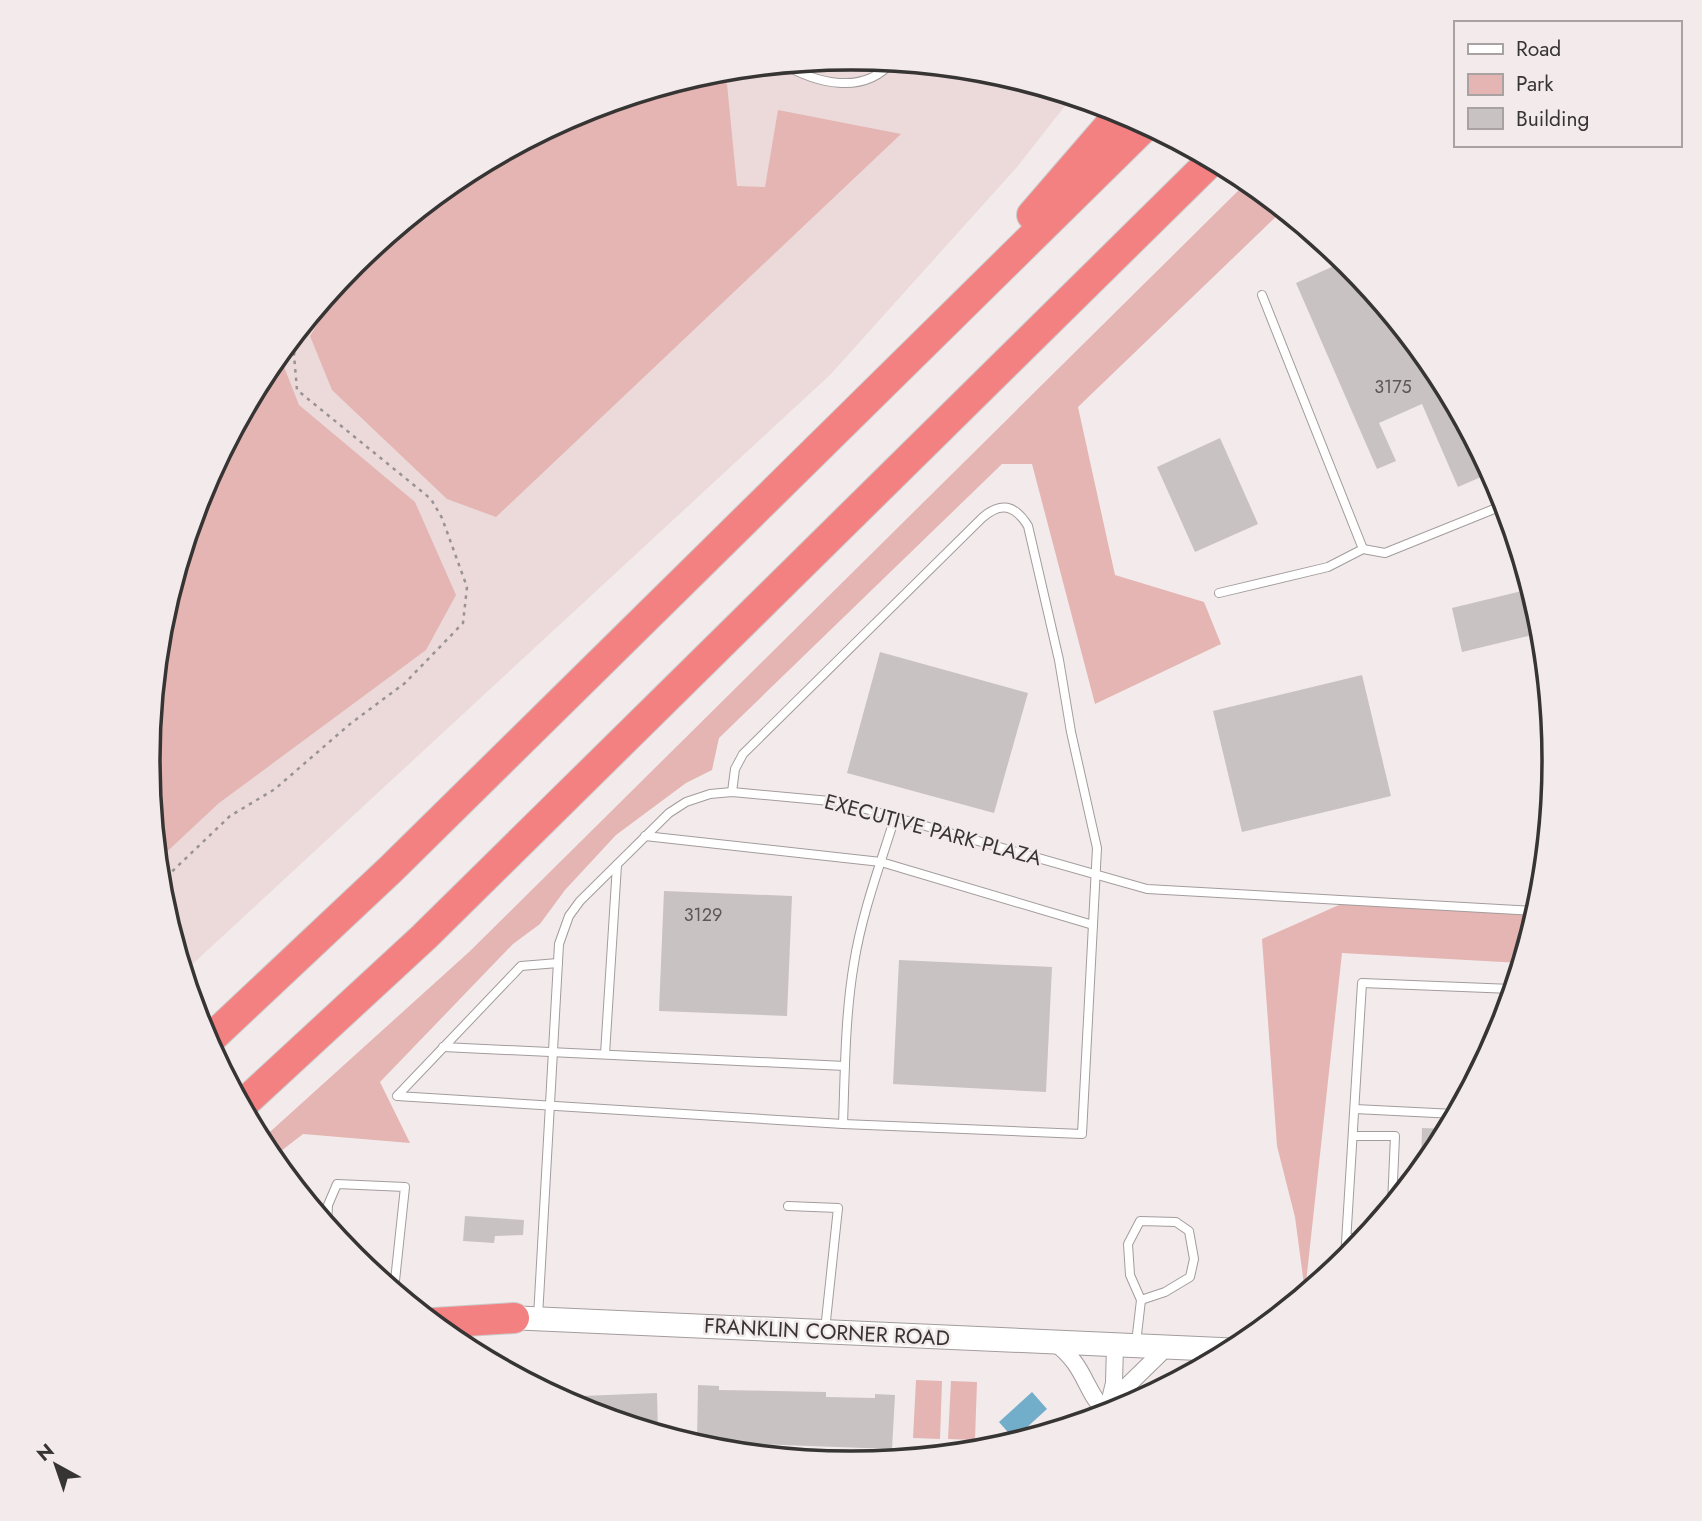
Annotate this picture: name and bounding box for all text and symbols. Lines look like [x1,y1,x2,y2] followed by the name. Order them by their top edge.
[1454,21,1681,147] legend
[1516,34,1561,64] text: Road
[1516,69,1554,99] text: Park
[1516,104,1589,134] text: Building
[1374,374,1412,400] house number: 3175
[821,787,1045,873] street label: EXECUTIVE PARK PLAZA
[684,902,722,928] house number: 3129
[703,1311,951,1353] street label: FRANKLIN CORNER ROAD
[21,1430,91,1500] north arrow
[31,1437,60,1468] text: N

